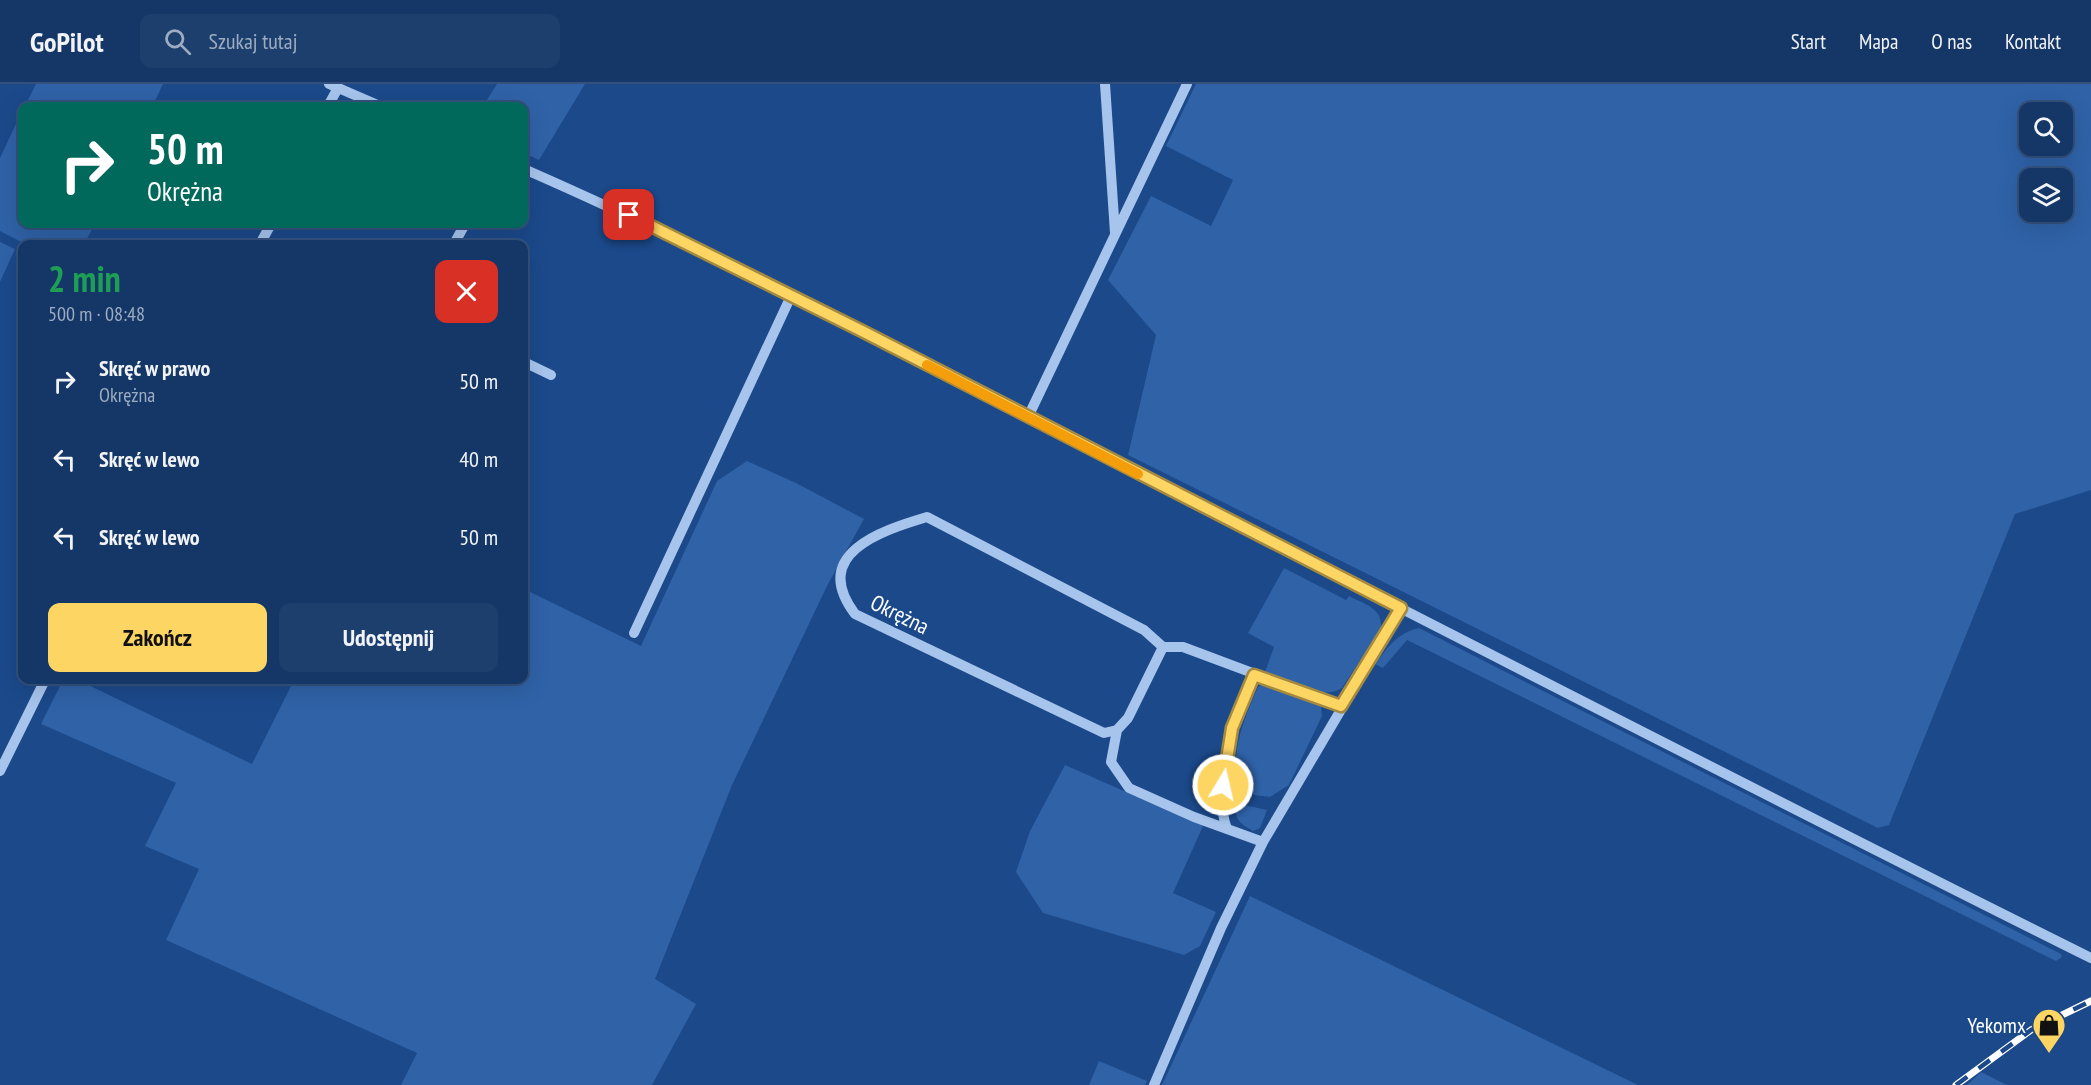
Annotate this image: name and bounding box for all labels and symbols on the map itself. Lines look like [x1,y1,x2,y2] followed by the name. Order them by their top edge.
[603,189,654,240] pin
[866,588,934,640] street label: Okrężna
[1191,753,1255,817] position arrow
[2031,1007,2067,1054] shop icon: Yekomx
[1967,1011,2026,1039] place label: Yekomx

